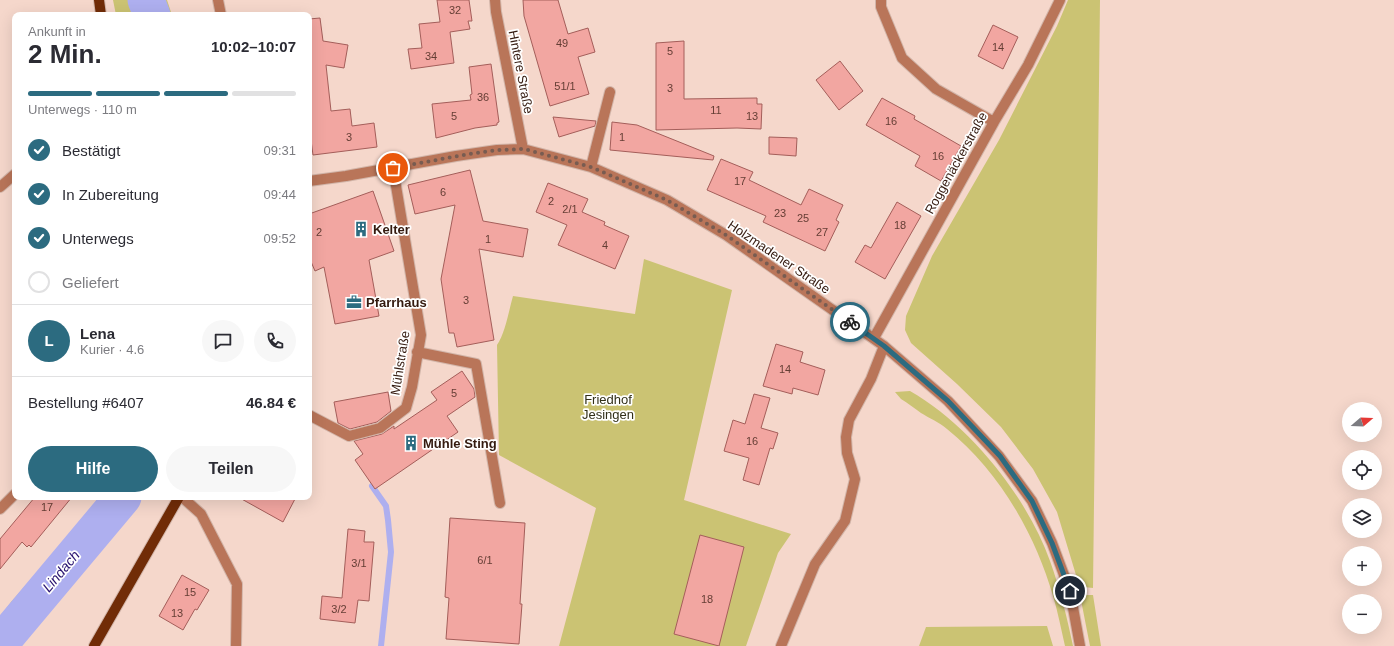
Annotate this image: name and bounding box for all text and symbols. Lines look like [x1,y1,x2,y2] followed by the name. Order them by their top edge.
[449,4,461,16] house number: 32
[28,24,86,39] text: Ankunft in
[506,29,536,115] street label: Hintere Straße
[556,37,568,49] house number: 49
[211,38,296,55] text: 10:02–10:07
[28,39,102,69] text: 2 Min.
[992,41,1004,53] house number: 14
[667,45,673,57] house number: 5
[425,50,437,62] house number: 34
[554,80,576,92] house number: 51/1
[667,82,673,94] house number: 3
[477,91,489,103] house number: 36
[28,102,137,117] text: Unterwegs · 110 m
[710,104,722,116] house number: 11
[922,109,990,217] street label: Roggenäckerstraße
[451,110,457,122] house number: 5
[746,110,758,122] house number: 13
[885,115,897,127] house number: 16
[346,131,352,143] house number: 3
[619,131,625,143] house number: 1
[28,139,50,161] icon: check
[62,142,120,159] text: Bestätigt
[263,143,296,158] text: 09:31
[932,150,944,162] house number: 16
[376,151,410,185] pin
[382,157,404,179] icon: bag
[734,175,746,187] house number: 17
[28,183,50,205] icon: check
[62,186,159,203] text: In Zubereitung
[440,186,446,198] house number: 6
[263,187,296,202] text: 09:44
[548,195,554,207] house number: 2
[562,203,578,215] house number: 2/1
[774,207,786,219] house number: 23
[797,212,809,224] house number: 25
[725,217,833,297] street label: Holzmadener Straße
[894,219,906,231] house number: 18
[352,220,370,238] building icon: Kelter
[373,222,410,237] place label: Kelter
[316,226,322,238] house number: 2
[816,226,828,238] house number: 27
[28,227,50,249] icon: check
[62,230,134,247] text: Unterwegs
[263,231,296,246] text: 09:52
[485,233,491,245] house number: 1
[602,239,608,251] house number: 4
[62,274,119,291] text: Geliefert
[345,293,363,311] office icon: Pfarrhaus
[463,294,469,306] house number: 3
[366,295,427,310] place label: Pfarrhaus
[830,302,870,342] courier
[839,311,861,333] icon: bike
[202,320,244,362] button: chat
[254,320,296,362] button: phone
[80,325,115,342] text: Lena
[388,330,412,396] street label: Mühlstraße
[44,332,54,349] text: L
[80,342,144,357] text: Kurier · 4.6
[779,363,791,375] house number: 14
[451,387,457,399] house number: 5
[582,392,634,422] park label: Friedhof Jesingen
[28,394,144,411] text: Bestellung #6407
[246,394,296,411] text: 46.84 €
[1342,402,1382,442] north arrow
[1342,402,1382,634] map controls
[402,434,420,452] building icon: Mühle Sting
[746,435,758,447] house number: 16
[423,436,497,451] place label: Mühle Sting
[28,446,158,492] button: Hilfe
[166,446,296,492] button: Teilen
[1342,450,1382,490] button: locate
[1342,498,1382,538] button: layers
[41,501,53,513] house number: 17
[1342,546,1382,586] button: +
[39,547,83,595] water label: Lindach
[477,554,493,566] house number: 6/1
[351,557,367,569] house number: 3/1
[1053,574,1087,608] pin
[1059,580,1081,602] icon: home
[184,586,196,598] house number: 15
[701,593,713,605] house number: 18
[1342,594,1382,634] button: −
[331,603,347,615] house number: 3/2
[171,607,183,619] house number: 13

